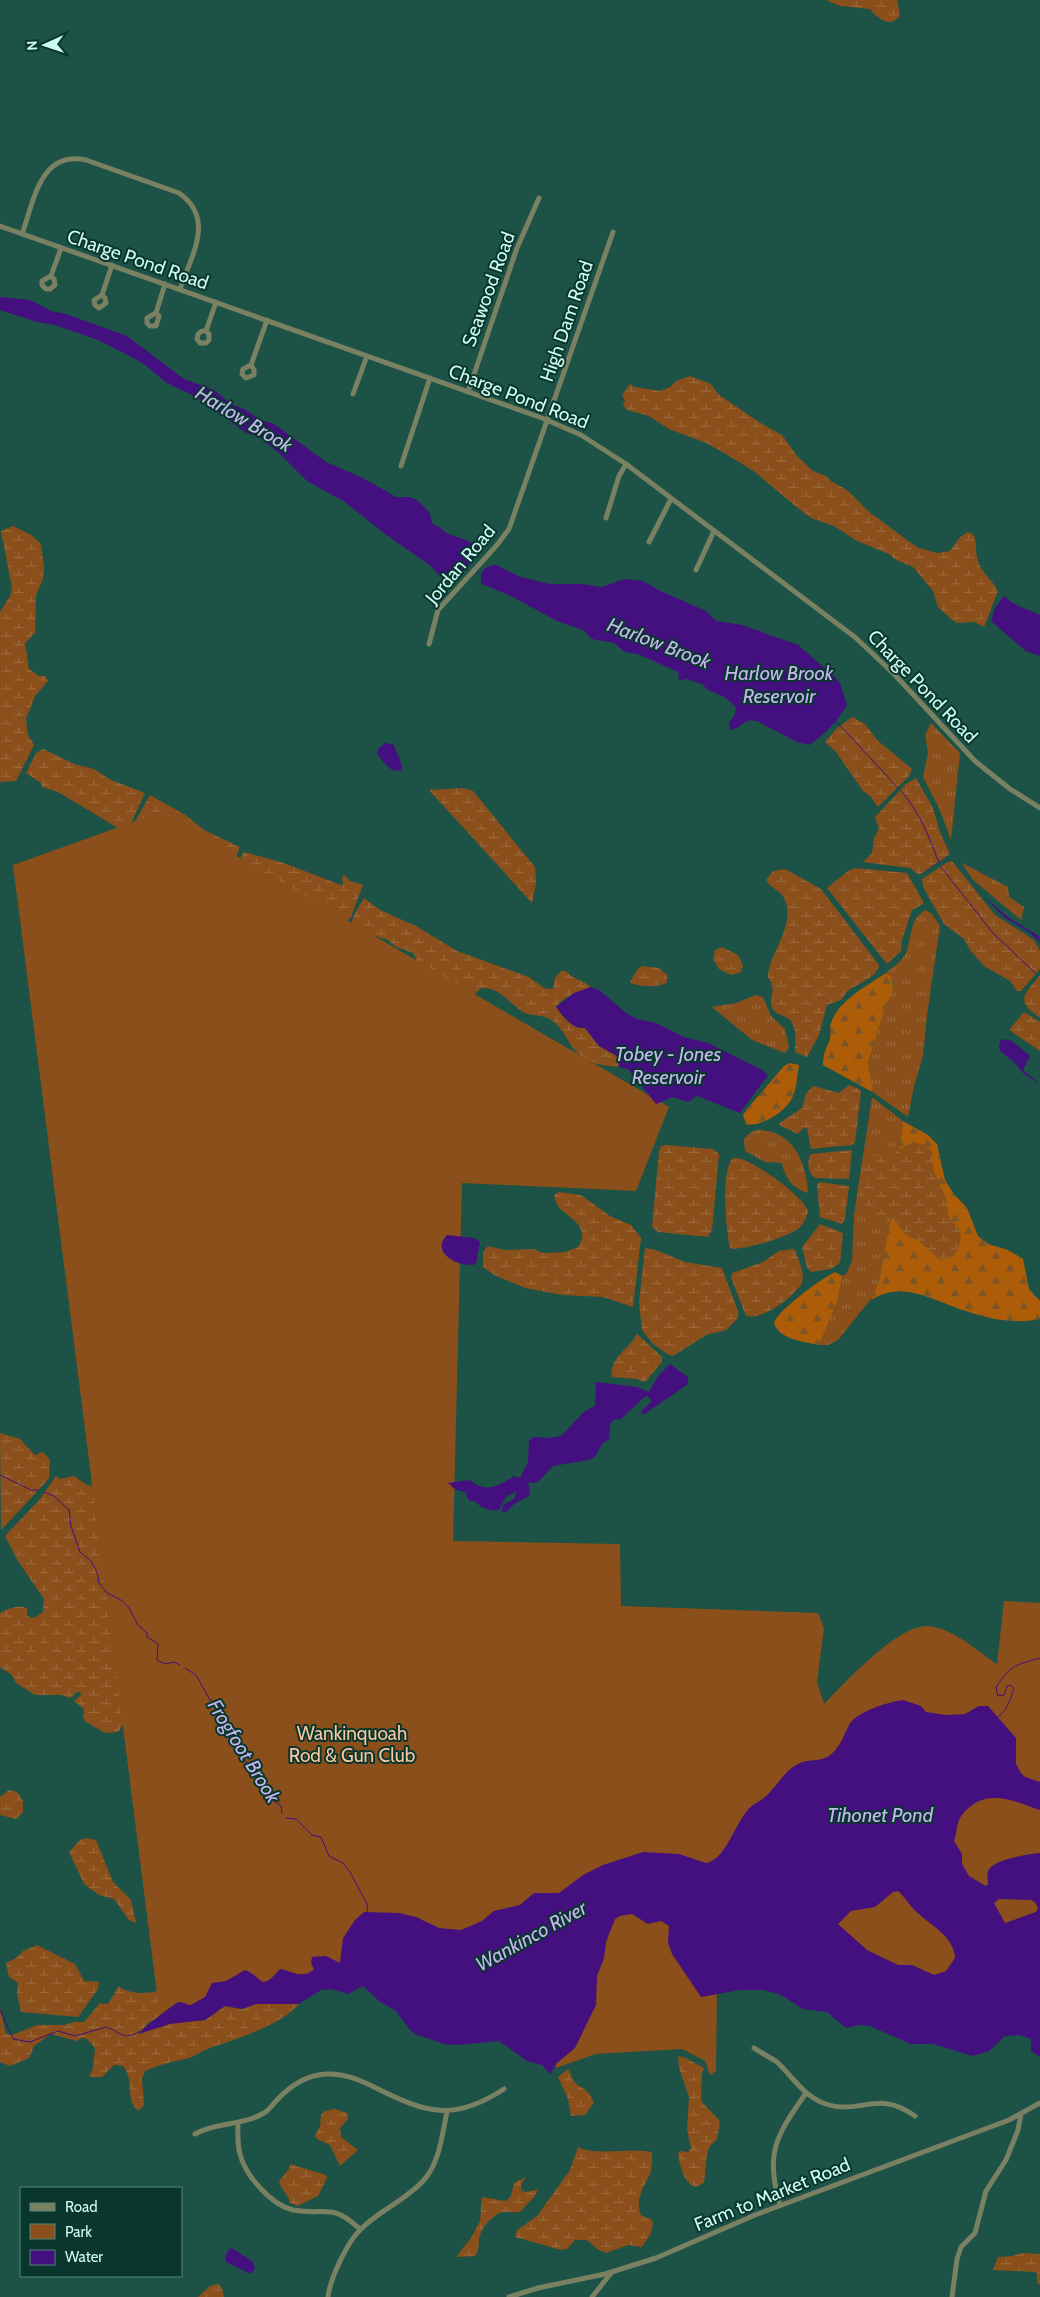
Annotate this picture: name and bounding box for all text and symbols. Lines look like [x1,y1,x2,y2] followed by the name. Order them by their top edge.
[20,20,70,70] north arrow
[23,40,41,51] text: N
[64,224,212,294] street label: Charge Pond Road
[457,229,520,350] street label: Seawood Road
[535,258,598,385] street label: High Dam Road
[446,359,592,434] street label: Charge Pond Road
[191,381,298,458] water label: Harlow Brook
[420,520,500,609] street label: Jordan Road
[604,612,715,674] water label: Harlow Brook
[863,625,982,748] street label: Charge Pond Road
[725,661,835,708] water label: Harlow Brook Reservoir
[615,1042,722,1089] water label: Tobey - Jones Reservoir
[203,1695,286,1808] water label: Frogfoot Brook
[289,1722,415,1767] park label: Wankinquoah Rod & Gun Club
[827,1803,934,1827] water label: Tihonet Pond
[471,1895,592,1976] water label: Wankinco River
[691,2153,854,2236] street label: Farm to Market Road
[20,2187,182,2277] legend
[65,2198,98,2216] text: Road
[65,2223,92,2241] text: Park
[65,2248,103,2266] text: Water

